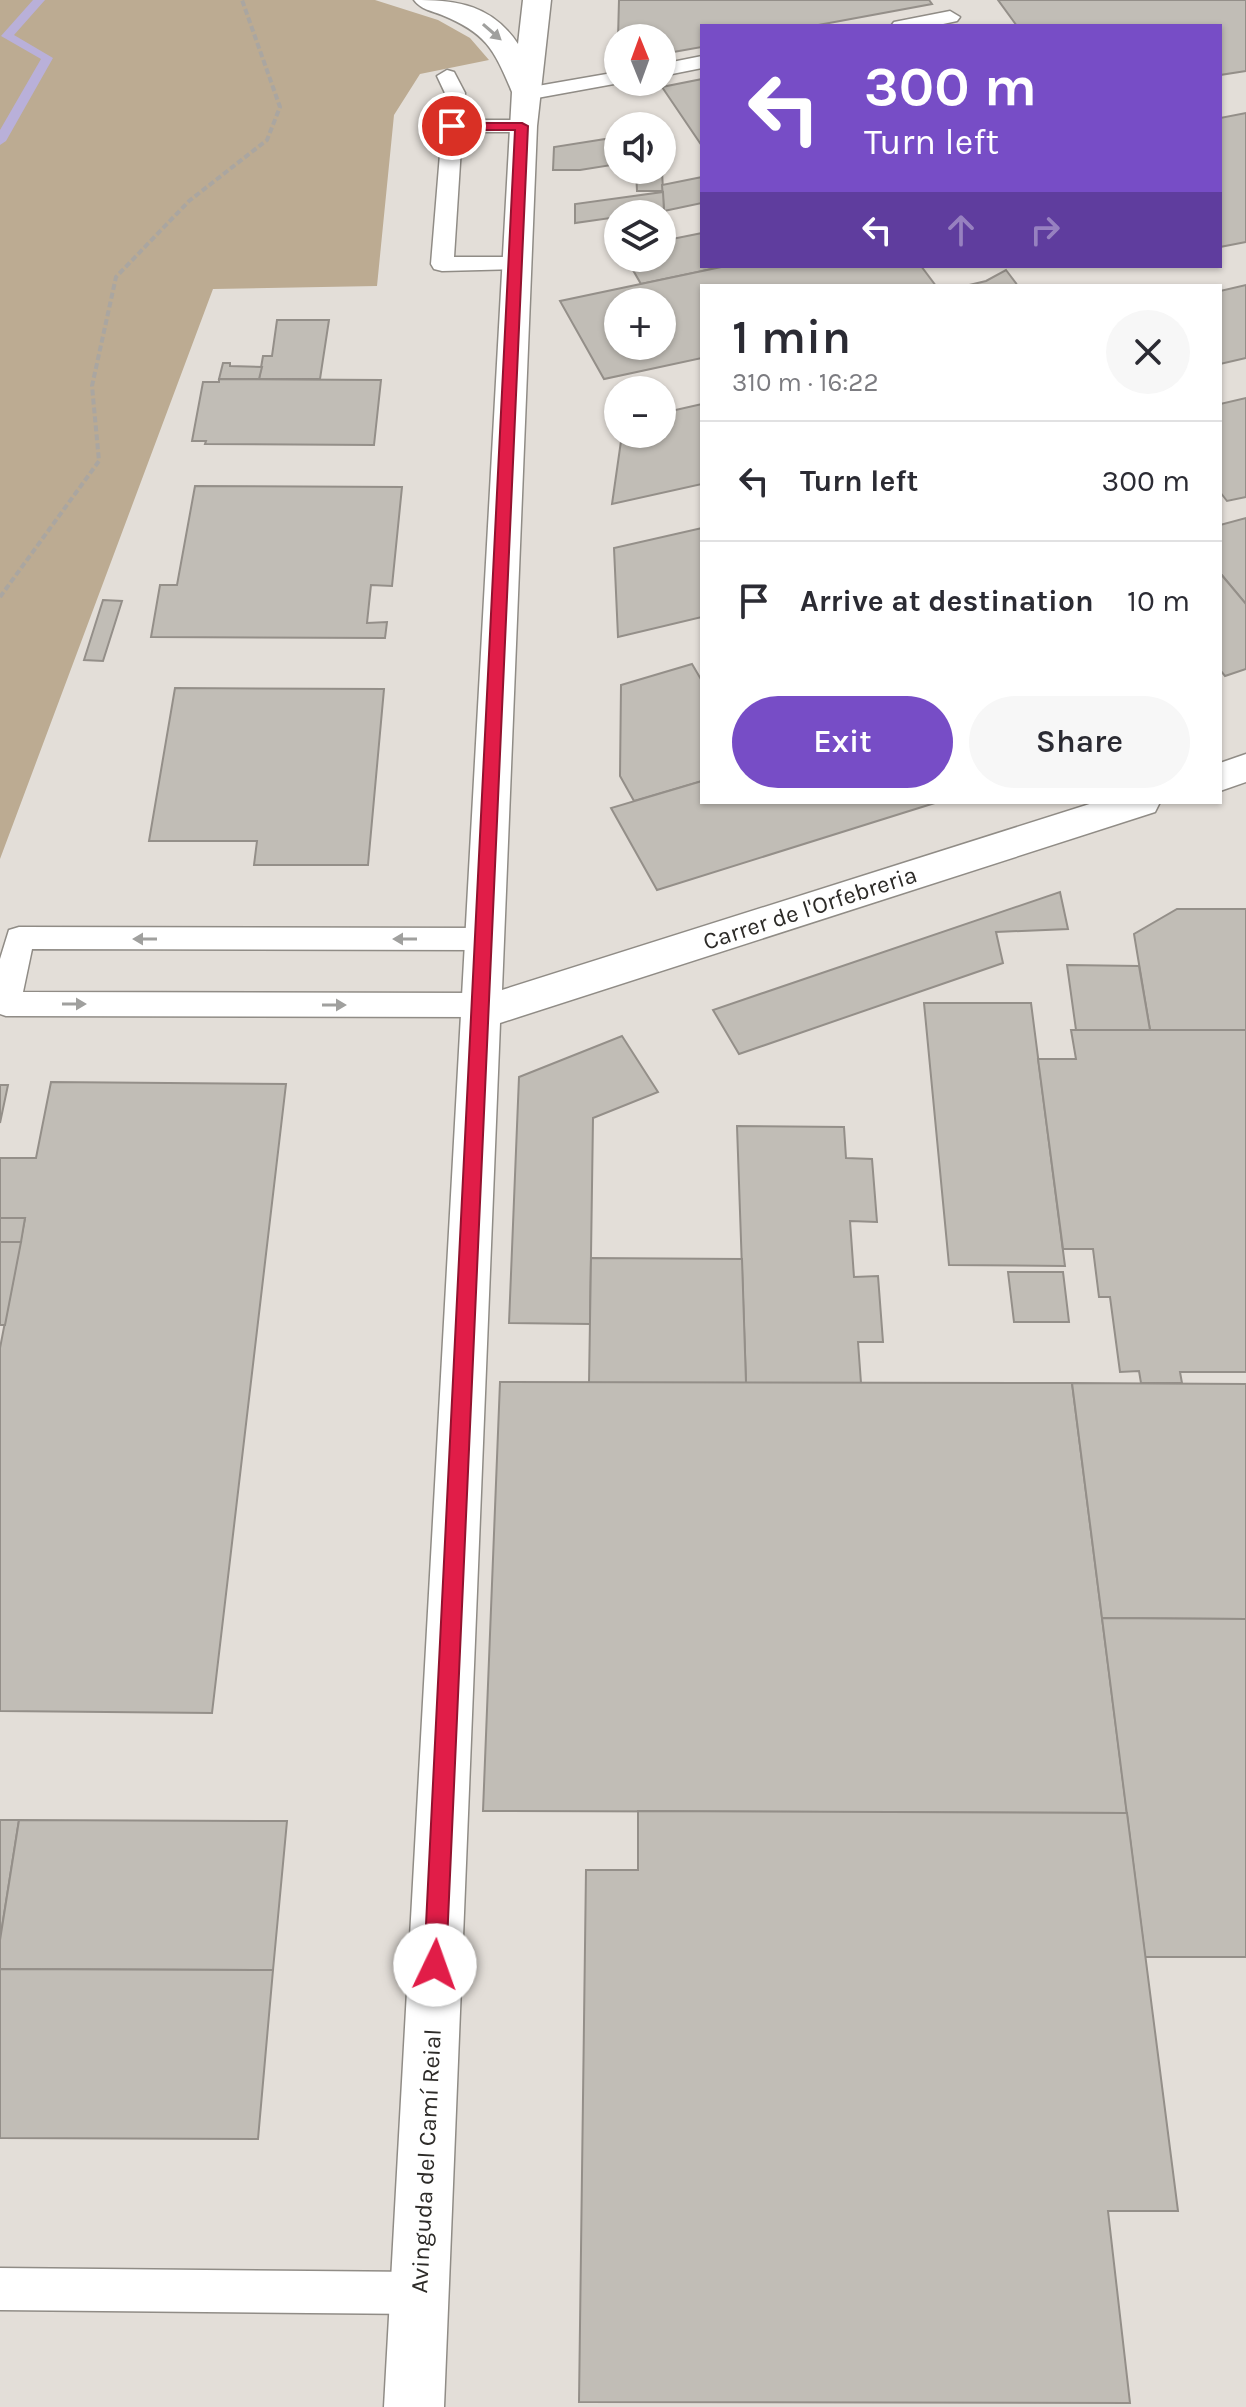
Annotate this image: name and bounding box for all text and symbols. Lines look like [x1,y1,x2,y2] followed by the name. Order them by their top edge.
[483,22,502,40] one-way arrow
[604,24,676,96] north arrow
[604,24,676,448] map controls
[864,54,1037,119] text: 300 m
[732,56,836,160] icon: left
[418,92,486,160] pin
[430,104,474,148] icon: arrive
[604,112,676,184] button: sound
[864,121,999,163] text: Turn left
[604,200,676,272] button: layers
[855,208,899,252] icon: left
[939,208,983,252] icon: ahead
[1023,208,1067,252] icon: right
[604,288,676,360] button: +
[732,309,851,365] text: 1 min
[1106,310,1190,394] button: close
[732,367,878,398] text: 310 m · 16:22
[604,376,676,448] button: −
[732,459,776,503] icon: left
[800,463,918,499] text: Turn left
[1101,463,1190,499] text: 300 m
[732,579,776,623] icon: arrive
[800,583,1094,619] text: Arrive at destination
[1127,583,1190,619] text: 10 m
[732,696,953,788] button: Exit
[969,696,1190,788] button: Share
[700,860,920,956] street label: Carrer de l'Orfebreria
[132,933,157,945] one-way arrow
[392,933,417,945] one-way arrow
[62,998,87,1010] one-way arrow
[322,999,347,1011] one-way arrow
[393,1923,477,2007] position arrow
[405,2028,447,2294] street label: Avinguda del Camí Reial

